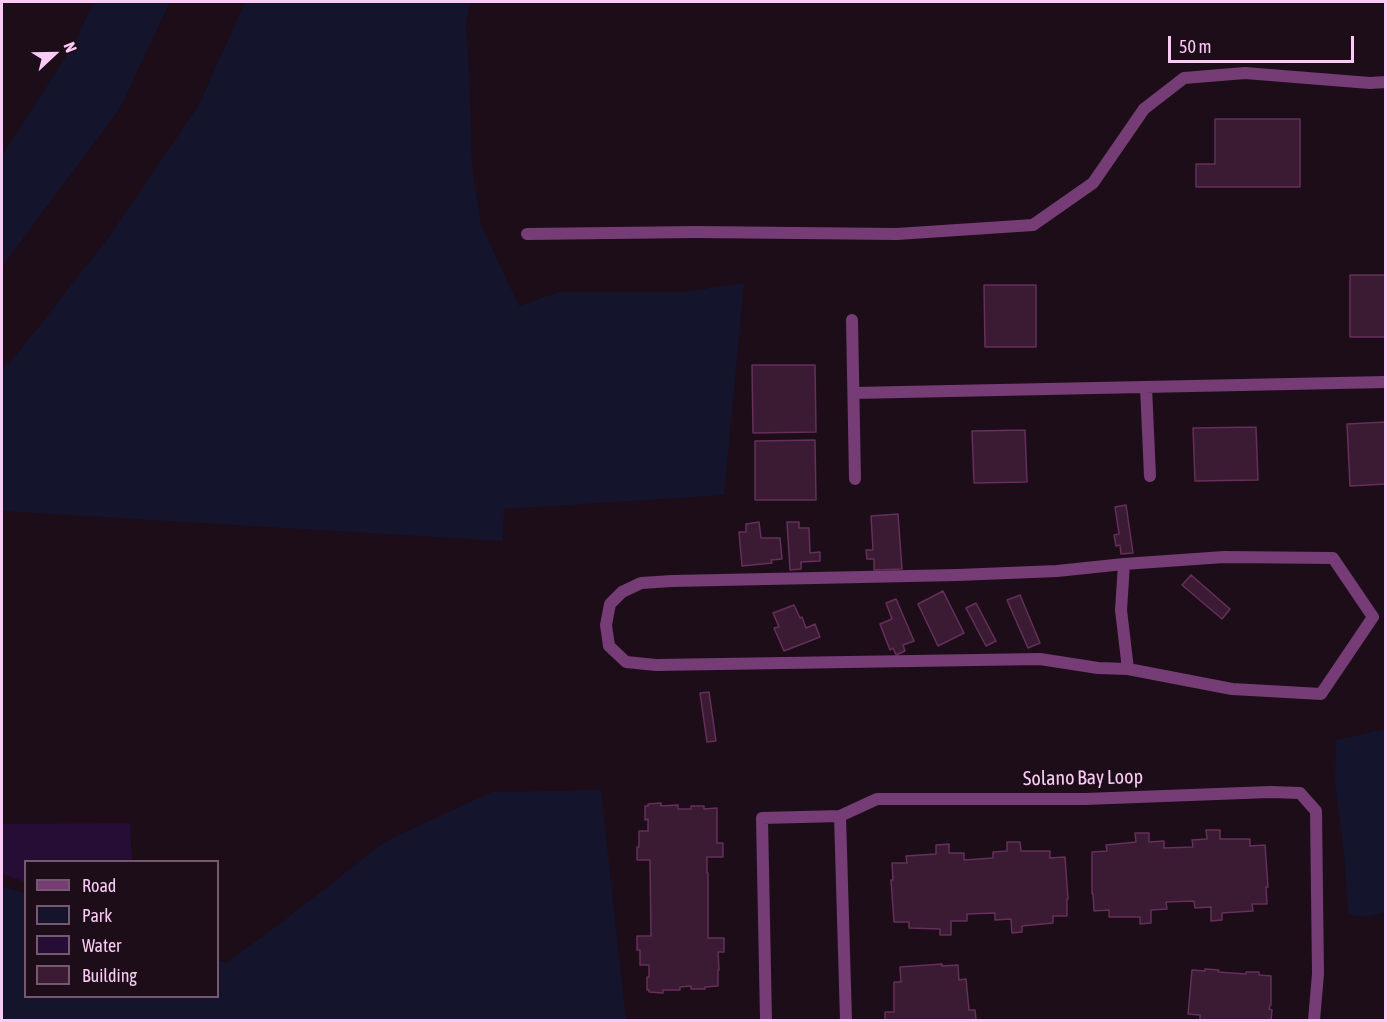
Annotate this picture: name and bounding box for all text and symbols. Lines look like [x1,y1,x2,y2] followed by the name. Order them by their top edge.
[24,24,84,84] north arrow
[1171,24,1357,62] scale bar
[1179,36,1211,57] text: 50 m
[61,39,81,55] text: N
[1023,765,1143,791] street label: Solano Bay Loop
[24,860,219,998] legend
[82,875,116,896] text: Road
[82,905,112,926] text: Park
[82,935,121,956] text: Water
[82,965,137,986] text: Building

